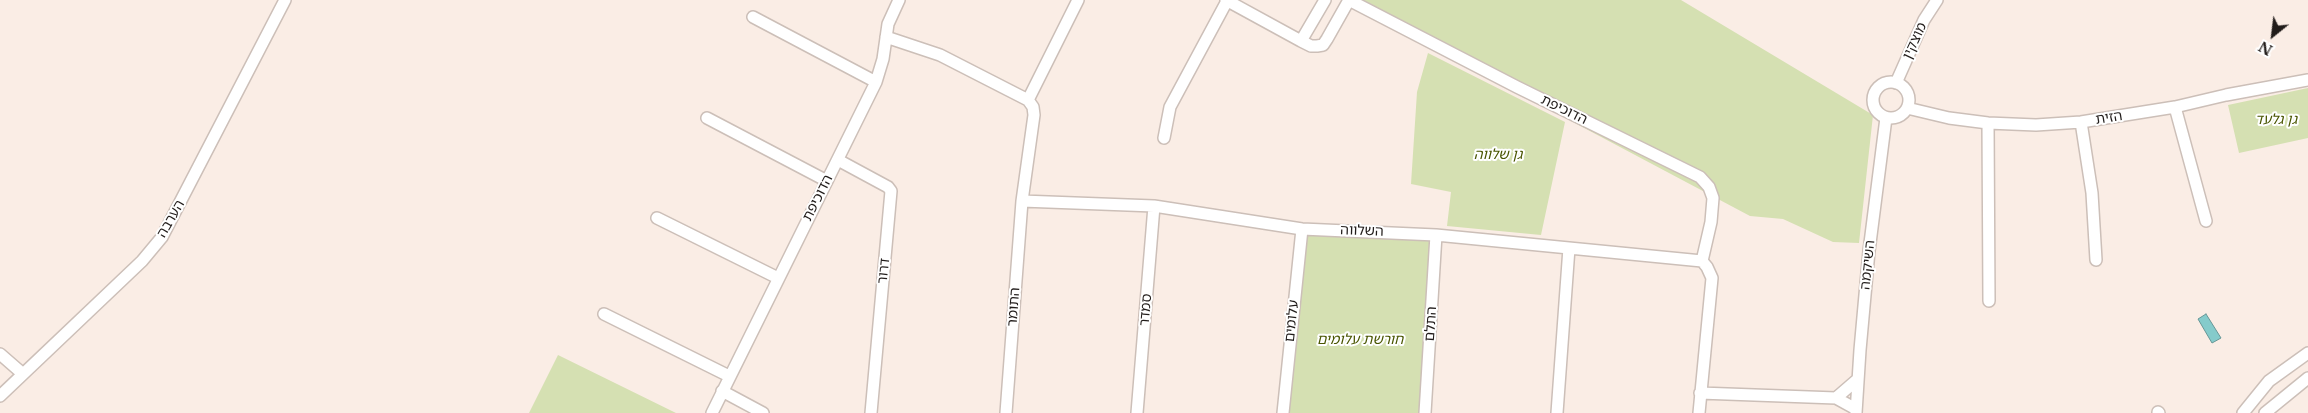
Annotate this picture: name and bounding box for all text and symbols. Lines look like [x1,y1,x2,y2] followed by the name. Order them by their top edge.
[2248,10,2298,60] north arrow
[1899,20,1931,62] street label: מוצקין
[2256,37,2276,59] text: N
[1538,92,1590,128] street label: הדוכיפת
[2094,108,2124,128] street label: הזית
[2255,112,2297,128] park label: גן גלעד
[1474,147,1522,163] park label: גן שלווה
[799,172,837,224] street label: הדוכיפת
[154,197,188,241] street label: הערבה
[1340,222,1384,240] street label: השלווה
[1857,239,1879,291] street label: השיקמה
[874,257,894,285] street label: דרור
[1004,287,1024,327] street label: התומר
[1136,293,1156,327] street label: סמדר
[1281,299,1303,343] street label: עלומים
[1421,306,1441,342] street label: התלם
[1317,332,1403,348] park label: חורשת עלומים

